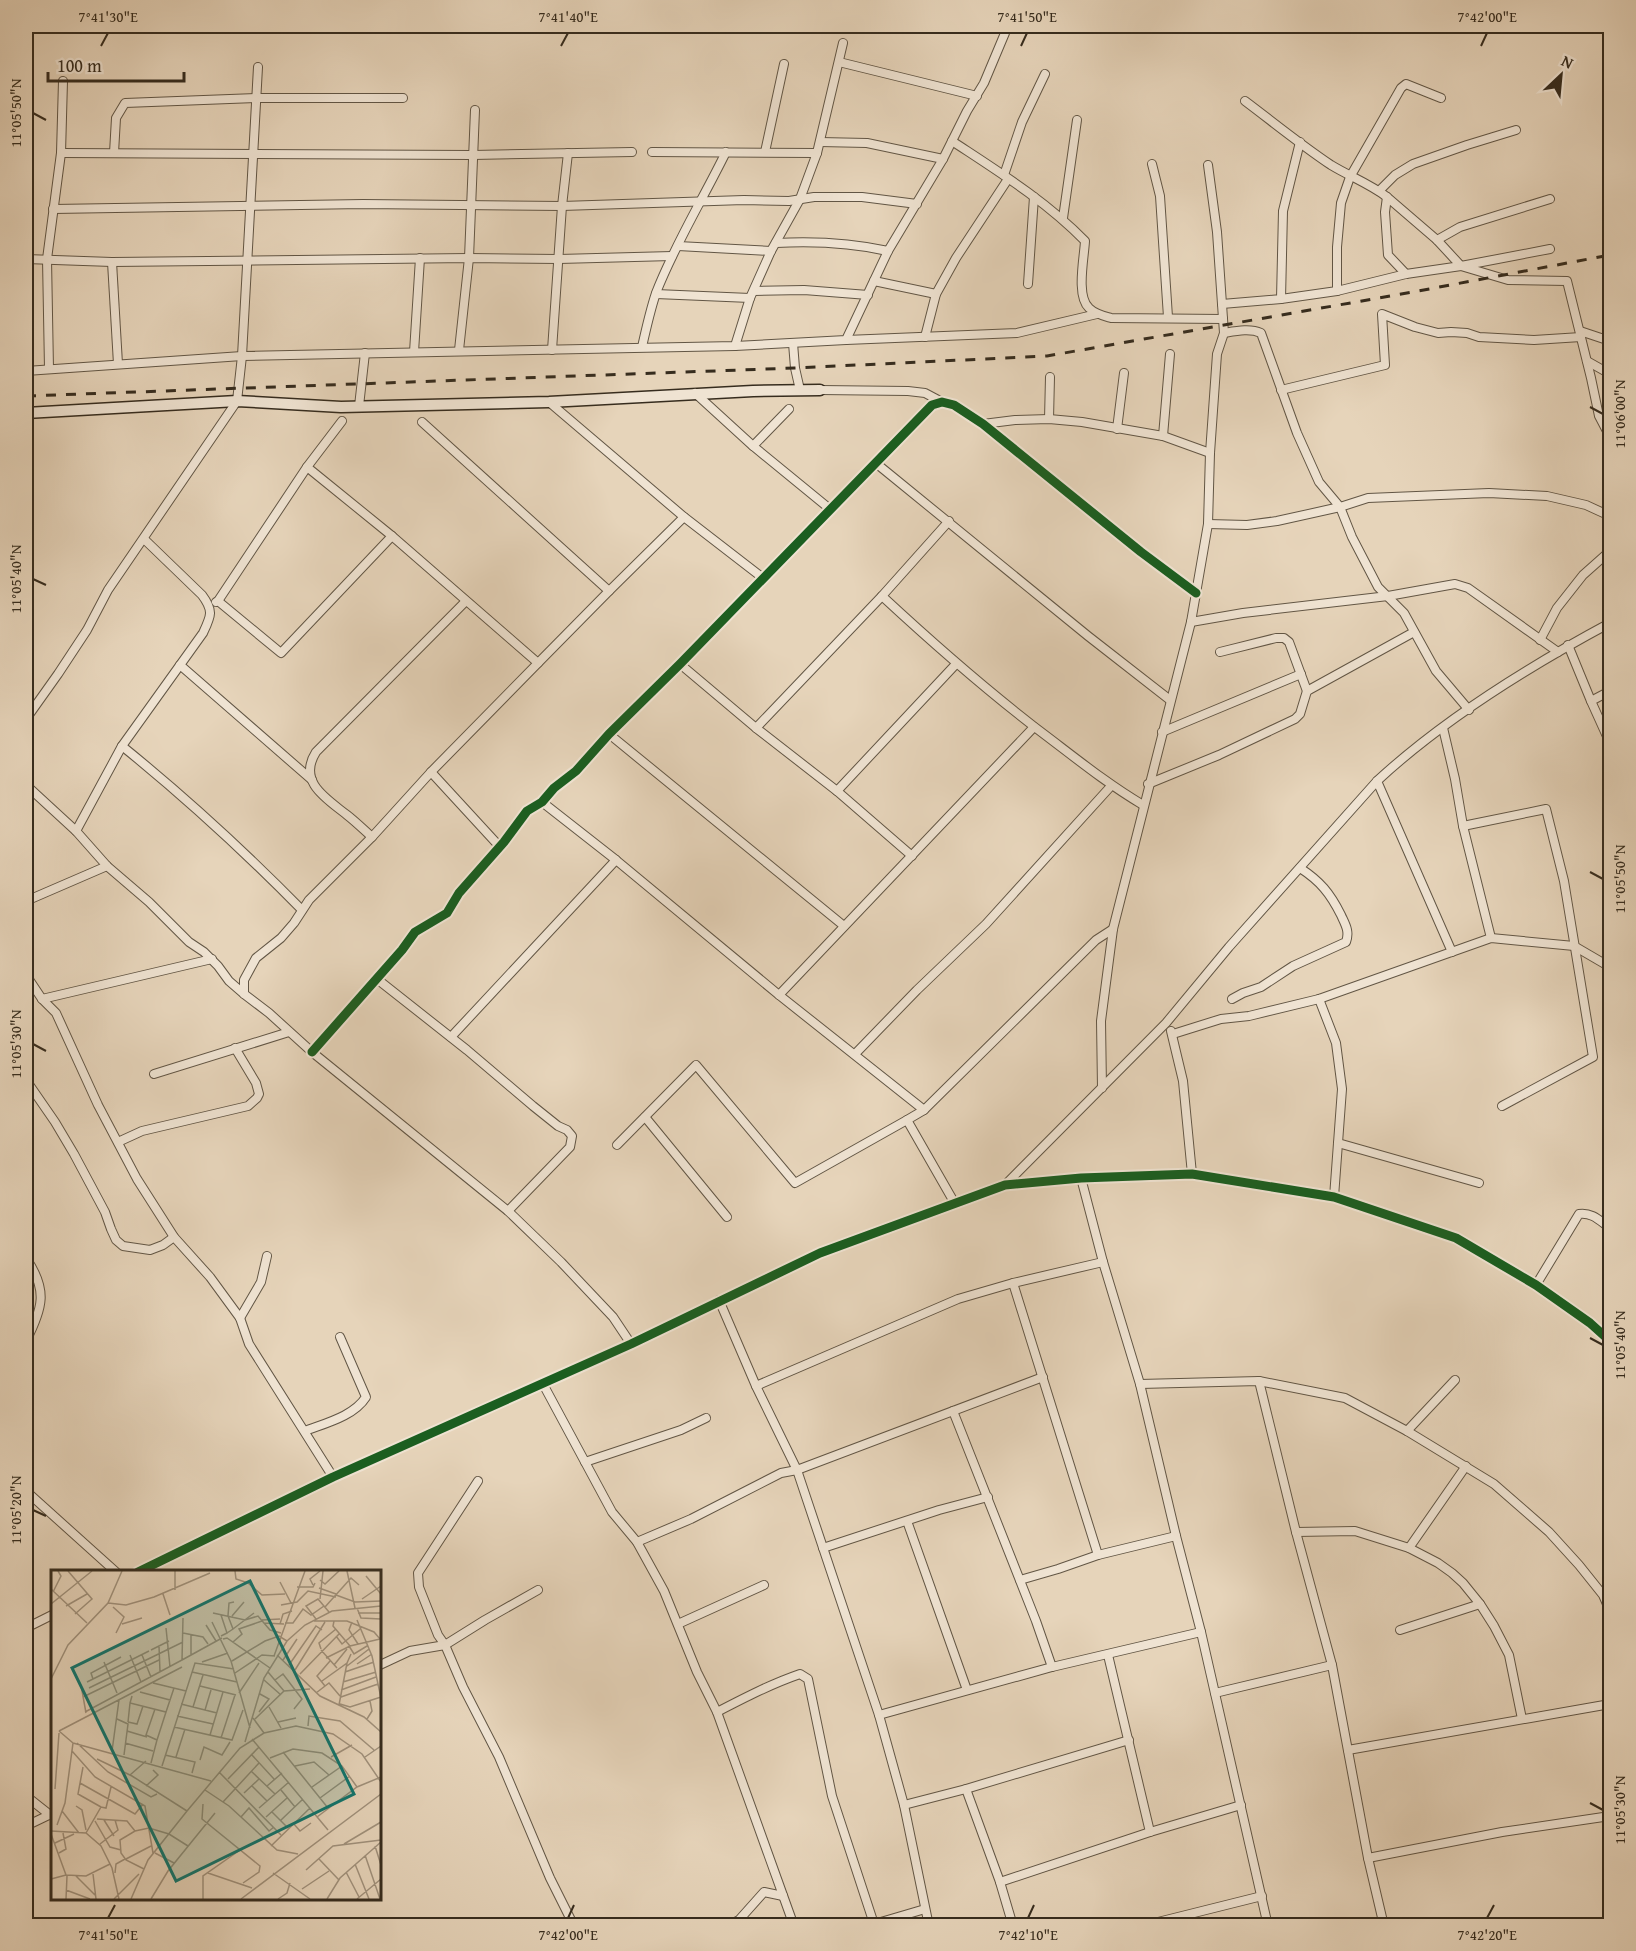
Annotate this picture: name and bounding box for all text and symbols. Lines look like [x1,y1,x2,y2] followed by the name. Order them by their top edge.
[78,6,138,27] text: 7°41'30"E
[538,6,598,27] text: 7°41'40"E
[997,6,1057,27] text: 7°41'50"E
[1457,6,1517,27] text: 7°42'00"E
[48,45,184,83] scale bar
[1531,45,1591,105] north arrow
[1558,48,1578,75] text: N
[57,52,102,79] text: 100 m
[5,78,26,147] text: 11°05'50"N
[1609,379,1630,448] text: 11°06'00"N
[5,544,26,613] text: 11°05'40"N
[1609,844,1630,913] text: 11°05'50"N
[5,1009,26,1078] text: 11°05'30"N
[1609,1310,1630,1379] text: 11°05'40"N
[5,1475,26,1544] text: 11°05'20"N
[51,1570,381,1900] inset map
[1609,1775,1630,1844] text: 11°05'30"N
[78,1924,138,1945] text: 7°41'50"E
[538,1924,598,1945] text: 7°42'00"E
[998,1924,1058,1945] text: 7°42'10"E
[1457,1924,1517,1945] text: 7°42'20"E

